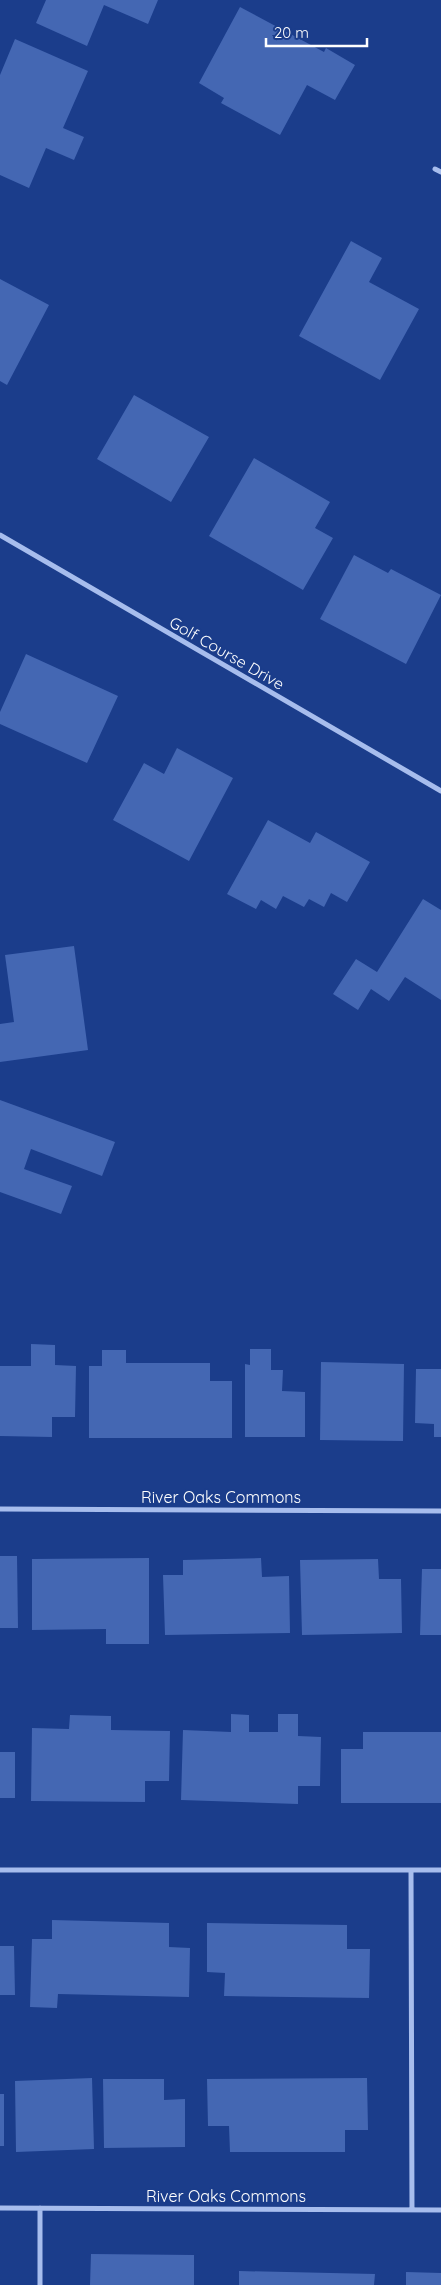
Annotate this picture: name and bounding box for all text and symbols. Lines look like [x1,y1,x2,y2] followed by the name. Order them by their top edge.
[266,15,367,47] scale bar
[274,23,309,42] text: 20 m
[166,612,288,694] street label: Golf Course Drive
[141,1487,301,1507] street label: River Oaks Commons
[146,2186,306,2206] street label: River Oaks Commons

